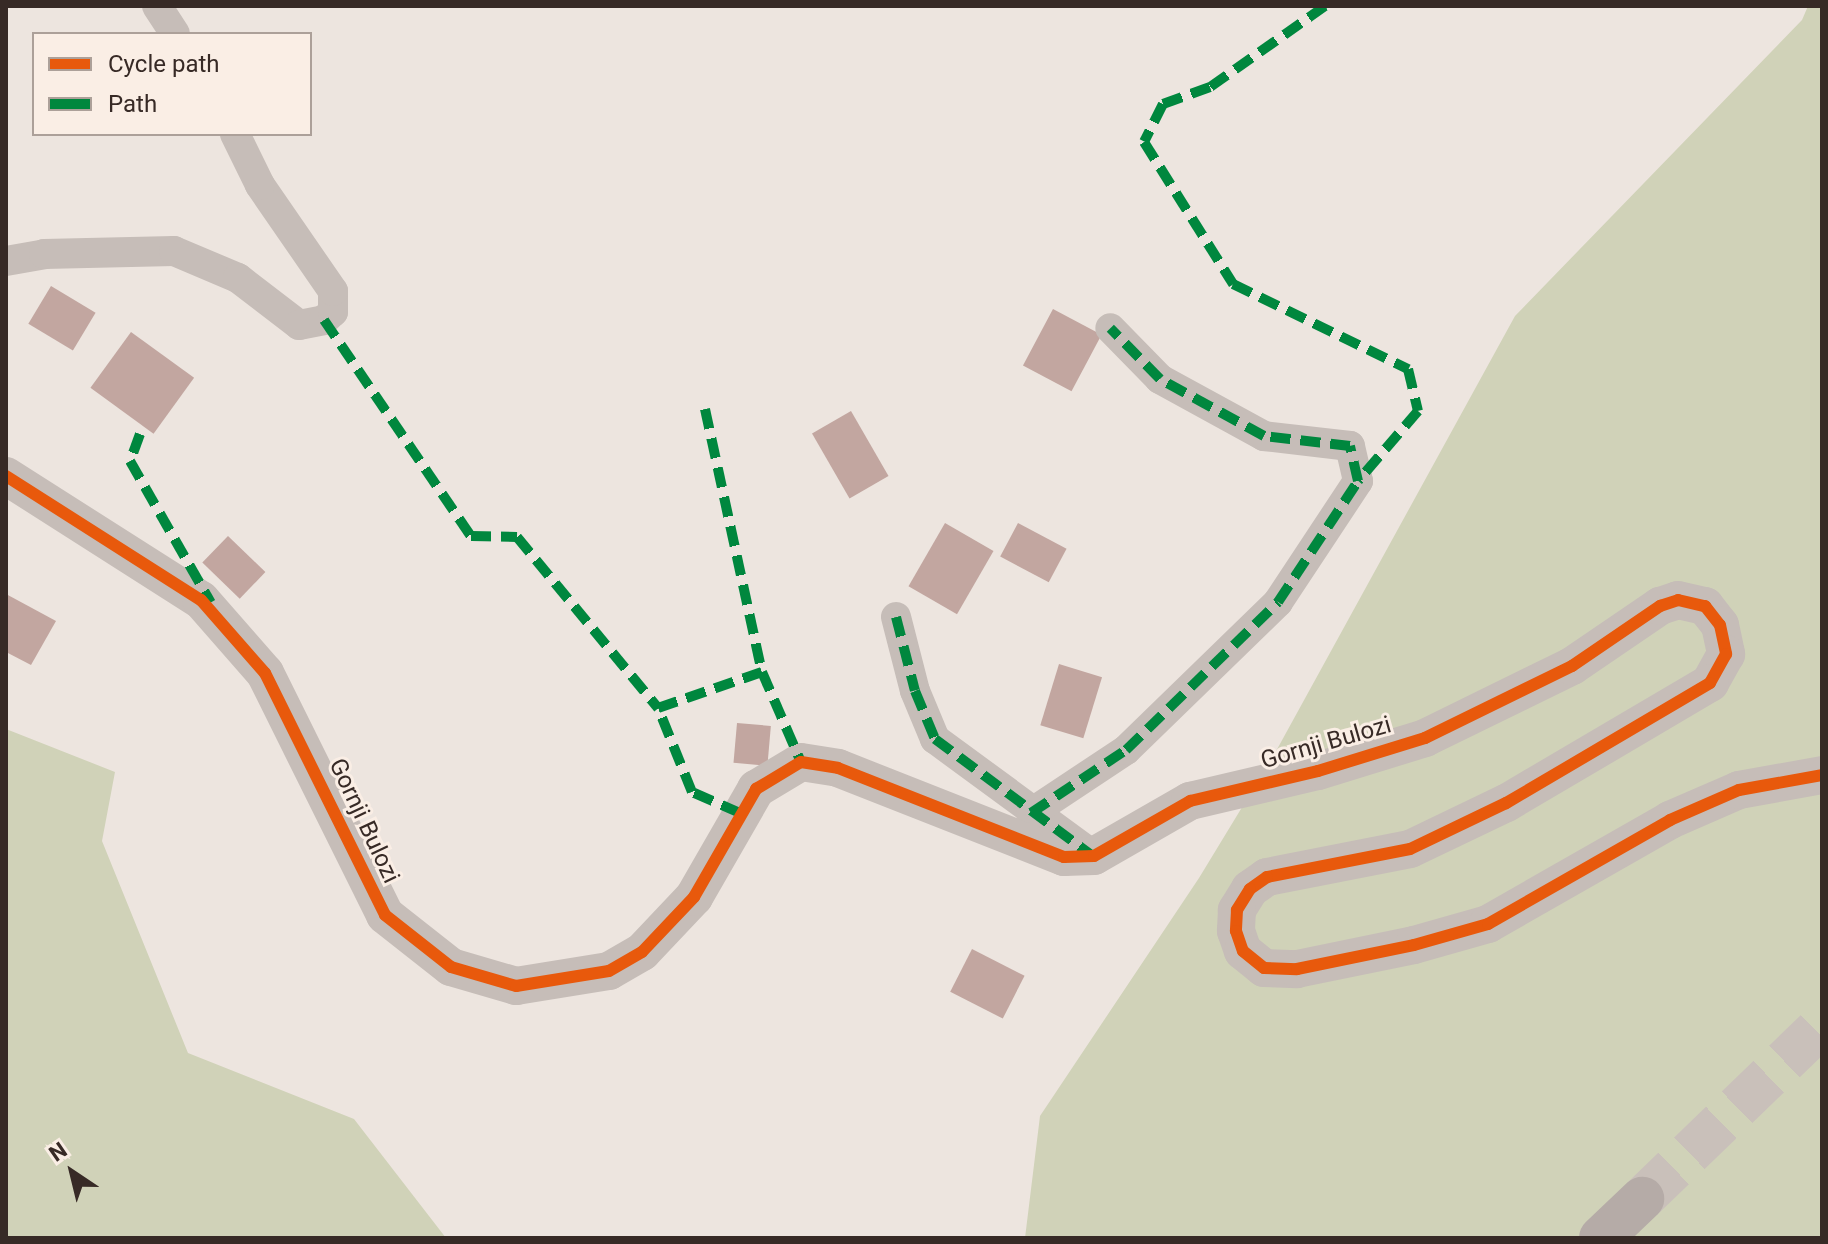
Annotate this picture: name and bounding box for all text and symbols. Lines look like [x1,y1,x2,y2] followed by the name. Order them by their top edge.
[32,32,312,136] legend
[108,50,220,78] text: Cycle path
[108,90,157,118] text: Path
[1258,711,1394,775] street label: Gornji Bulozi
[323,754,405,888] street label: Gornji Bulozi
[32,1132,112,1212] north arrow
[44,1137,71,1167] text: N

